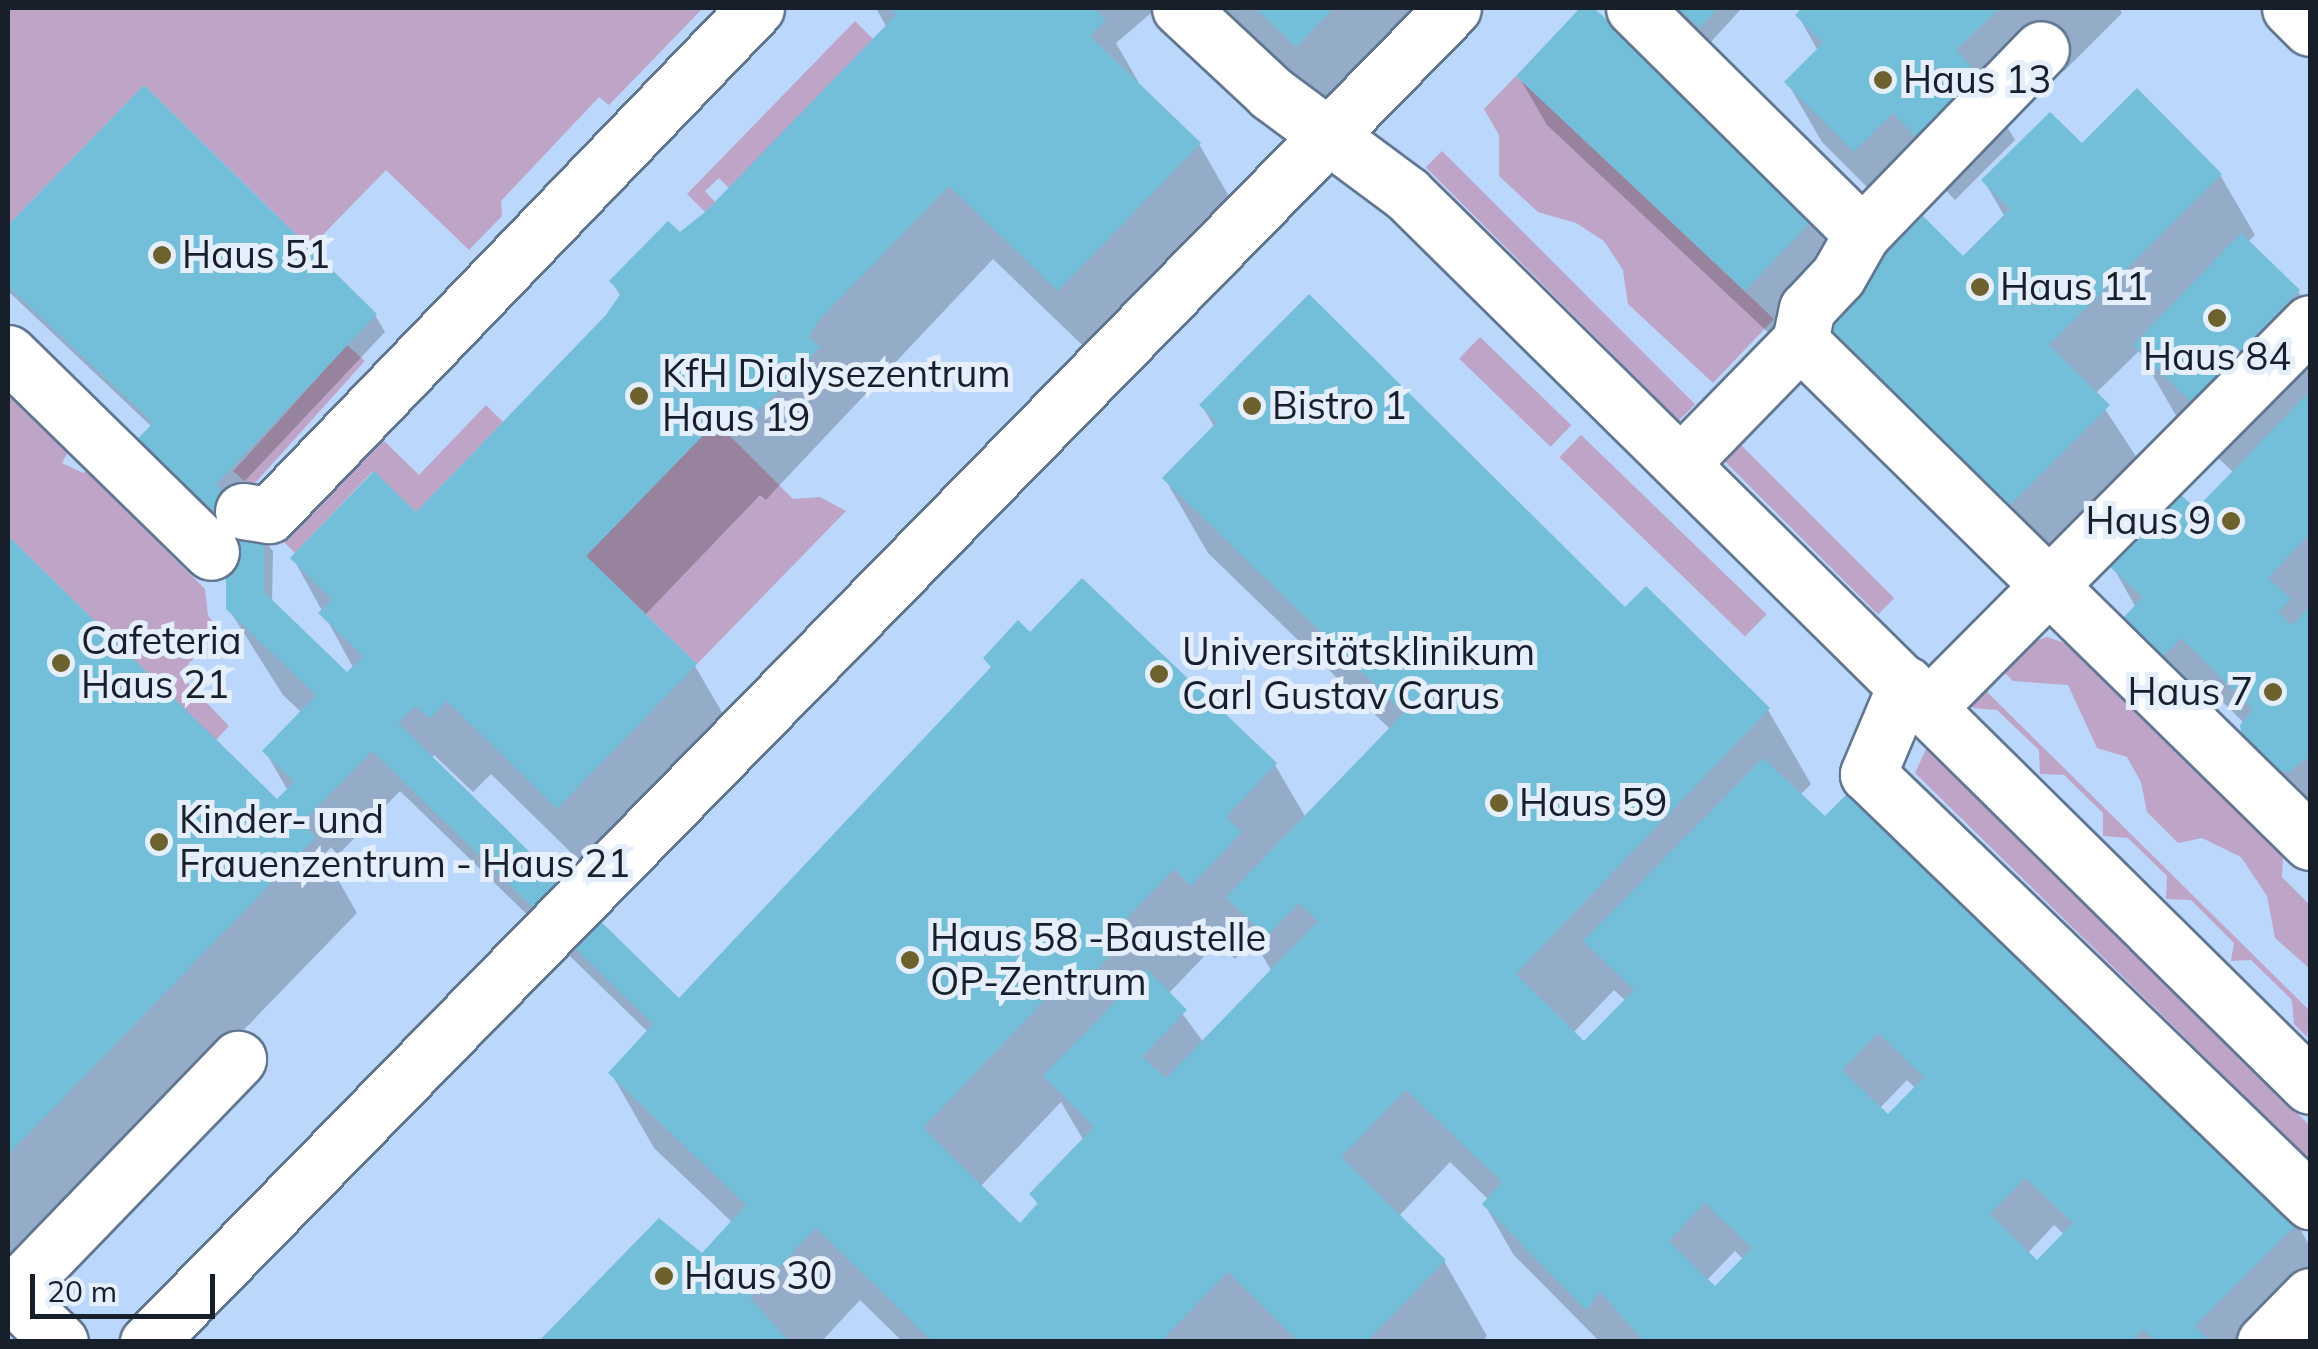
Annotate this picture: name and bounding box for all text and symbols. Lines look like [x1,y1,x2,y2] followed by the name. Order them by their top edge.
[1903,57,2051,103] place label: Haus 13
[1872,69,1894,91] marker: Haus 13
[182,232,330,278] place label: Haus 51
[151,244,173,266] marker: Haus 51
[2000,264,2148,310] place label: Haus 11
[1969,276,1991,298] marker: Haus 11
[2206,307,2228,329] marker: Haus 84
[2143,334,2291,380] place label: Haus 84
[662,351,1011,440] place label: KfH Dialysezentrum Haus 19
[626,383,652,409] marker: KfH Dialysezentrum Haus 19
[1272,383,1407,429] place label: Bistro 1
[1241,395,1263,417] marker: Bistro 1
[2086,498,2211,544] place label: Haus 9
[2220,510,2242,532] marker: Haus 9
[81,618,242,708] place label: Cafeteria Haus 21
[1182,629,1535,718] place label: Universitätsklinikum Carl Gustav Carus
[50,652,72,674] marker: Cafeteria Haus 21
[1146,661,1172,687] marker: Universitätsklinikum Carl Gustav Carus
[2128,669,2253,715] place label: Haus 7
[2262,681,2284,703] marker: Haus 7
[1519,780,1667,826] place label: Haus 59
[1488,792,1510,814] marker: Haus 59
[179,797,630,886] place label: Kinder- und Frauenzentrum - Haus 21
[148,831,170,853] marker: Kinder- und Frauenzentrum - Haus 21
[930,915,1266,1004] place label: Haus 58 -Baustelle OP-Zentrum
[899,949,921,971] marker: Haus 58 -Baustelle OP-Zentrum
[684,1253,832,1299] place label: Haus 30
[35,1254,220,1316] scale bar
[653,1265,675,1287] marker: Haus 30
[47,1272,117,1310] text: 20 m

